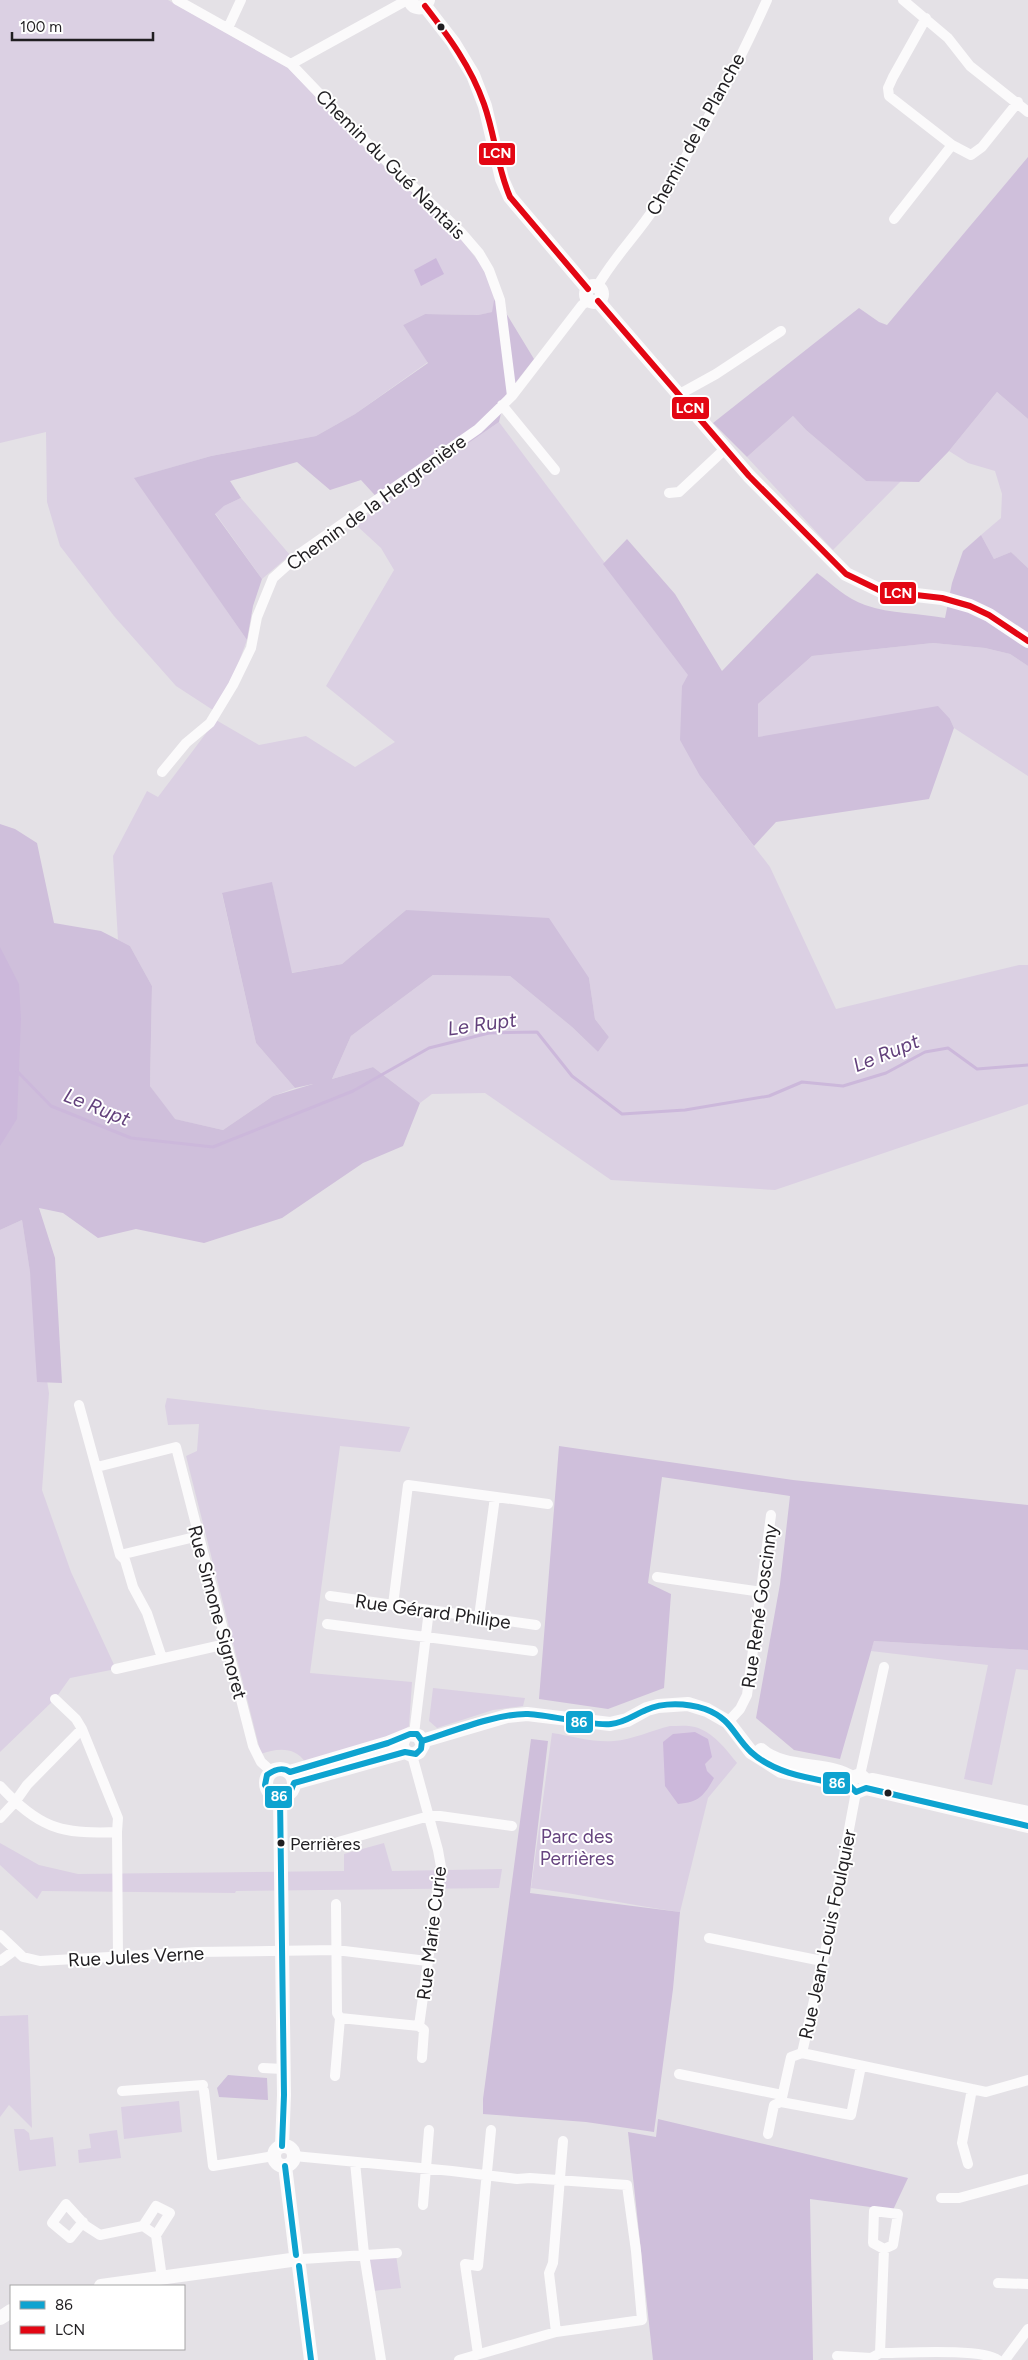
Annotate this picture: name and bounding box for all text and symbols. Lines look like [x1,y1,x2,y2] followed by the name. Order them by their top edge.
[12,10,154,42] scale bar
[20,18,62,36] text: 100 m
[436,22,446,32] unlabelled marker
[641,49,750,219] street label: Chemin de la Planche
[311,85,470,244] street label: Chemin du Gué Nantais
[478,142,516,166] line badge: LCN
[483,145,511,162] text: LCN
[671,396,710,420] line badge: LCN
[676,400,704,417] text: LCN
[282,429,471,575] street label: Chemin de la Hergrenière
[879,581,917,605] line badge: LCN
[884,585,912,602] text: LCN
[446,1007,518,1041] water label: Le Rupt
[849,1029,923,1077] water label: Le Rupt
[60,1083,134,1131] water label: Le Rupt
[737,1522,782,1690] street label: Rue René Goscinny
[183,1523,252,1702] street label: Rue Simone Signoret
[354,1589,512,1634] street label: Rue Gérard Philipe
[565,1710,594,1734] line badge: 86
[571,1714,587,1731] text: 86
[822,1771,851,1795] line badge: 86
[829,1775,845,1792] text: 86
[264,1785,293,1809] line badge: 86
[271,1788,287,1805] text: 86
[883,1788,893,1798] unlabelled marker
[540,1825,614,1870] park label: Parc des Perrières
[794,1826,861,2041] street label: Rue Jean-Louis Foulquier
[290,1833,361,1855] place label: Perrières
[276,1838,286,1848] marker: Perrières
[412,1865,451,2001] street label: Rue Marie Curie
[67,1941,205,1972] street label: Rue Jules Verne
[10,2285,185,2350] legend
[55,2296,73,2314] text: 86
[55,2321,85,2339] text: LCN

